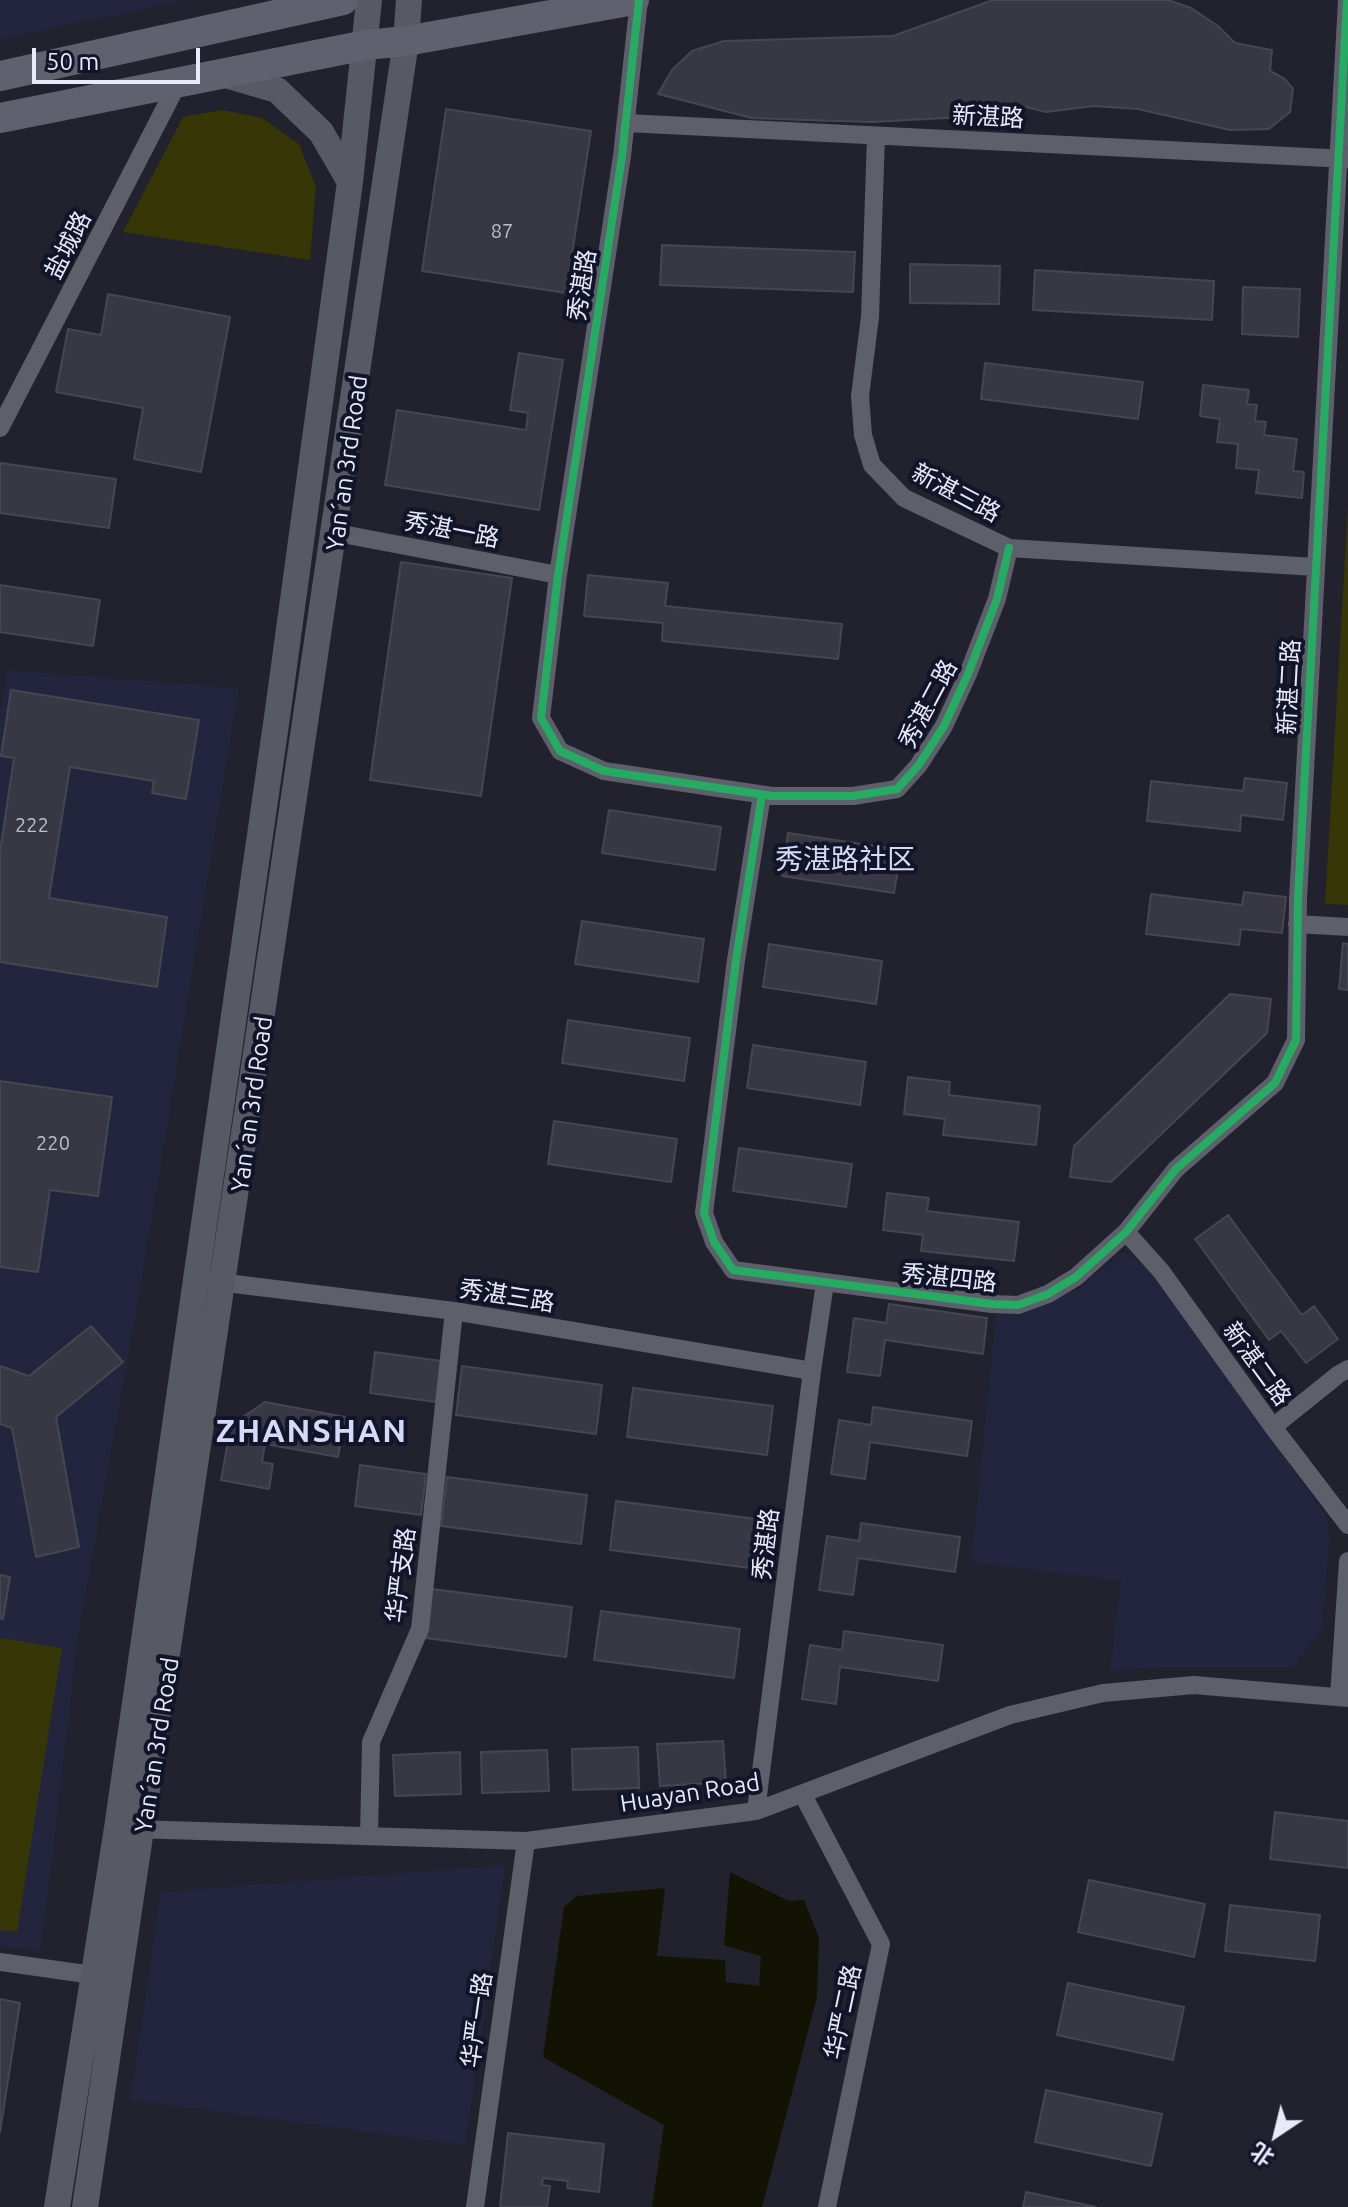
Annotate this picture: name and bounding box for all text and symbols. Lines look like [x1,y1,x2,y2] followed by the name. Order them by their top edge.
[36,32,204,82] scale bar
[46,48,99,75] text: 50 m
[951,101,1025,133] street label: 新湛路
[39,206,97,284] street label: 盐城路
[491,219,513,243] house number: 87
[562,247,602,323] street label: 秀湛路
[320,373,374,553] street label: Yan´an 3rd Road
[907,458,1005,528] street label: 新湛三路
[402,507,502,553] street label: 秀湛一路
[1272,638,1306,736] street label: 新湛二路
[893,655,963,753] street label: 秀湛二路
[15,813,49,837] house number: 222
[775,843,915,877] district label: 秀湛路社区
[225,1014,279,1194] street label: Yan´an 3rd Road
[36,1131,70,1155] house number: 220
[900,1259,998,1297] street label: 秀湛四路
[457,1274,557,1318] street label: 秀湛三路
[1217,1317,1297,1411] street label: 新湛二路
[216,1412,408,1450] district label: ZHANSHAN
[747,1507,785,1581] street label: 秀湛路
[381,1526,421,1624] street label: 华严支路
[129,1655,185,1835] street label: Yan´an 3rd Road
[618,1768,762,1818] street label: Huayan Road
[819,1962,867,2062] street label: 华严二路
[456,1970,498,2070] street label: 华严一路
[1236,2095,1316,2175] north arrow
[1246,2139,1278,2172] text: 北

